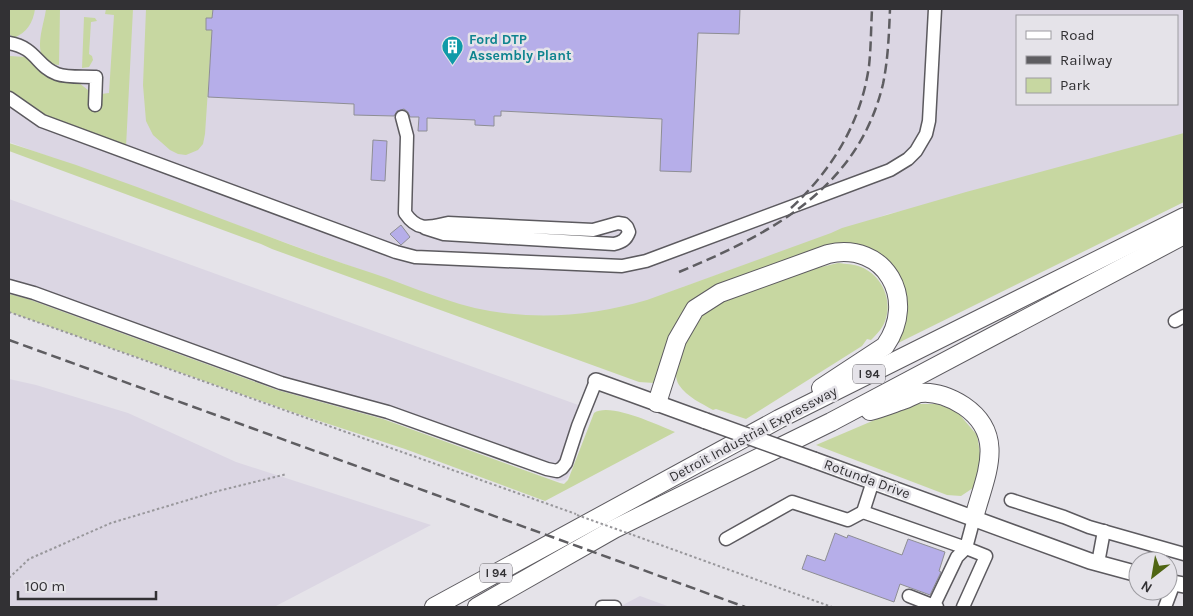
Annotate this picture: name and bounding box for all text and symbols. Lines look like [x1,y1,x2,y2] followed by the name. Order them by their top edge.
[1016,15,1178,105] legend
[1060,26,1095,44] text: Road
[469,31,572,64] place label: Ford DTP Assembly Plant
[441,35,465,66] building icon: Ford DTP Assembly Plant
[1060,51,1112,69] text: Railway
[1060,76,1090,94] text: Park
[853,364,885,384] road number: I 94
[666,382,840,486] street label: Detroit Industrial Expressway
[822,456,912,502] street label: Rotunda Drive
[1128,551,1178,601] north arrow
[480,564,512,582] road number: I 94
[18,568,155,600] scale bar
[25,577,65,595] text: 100 m
[1138,577,1155,597] text: N

